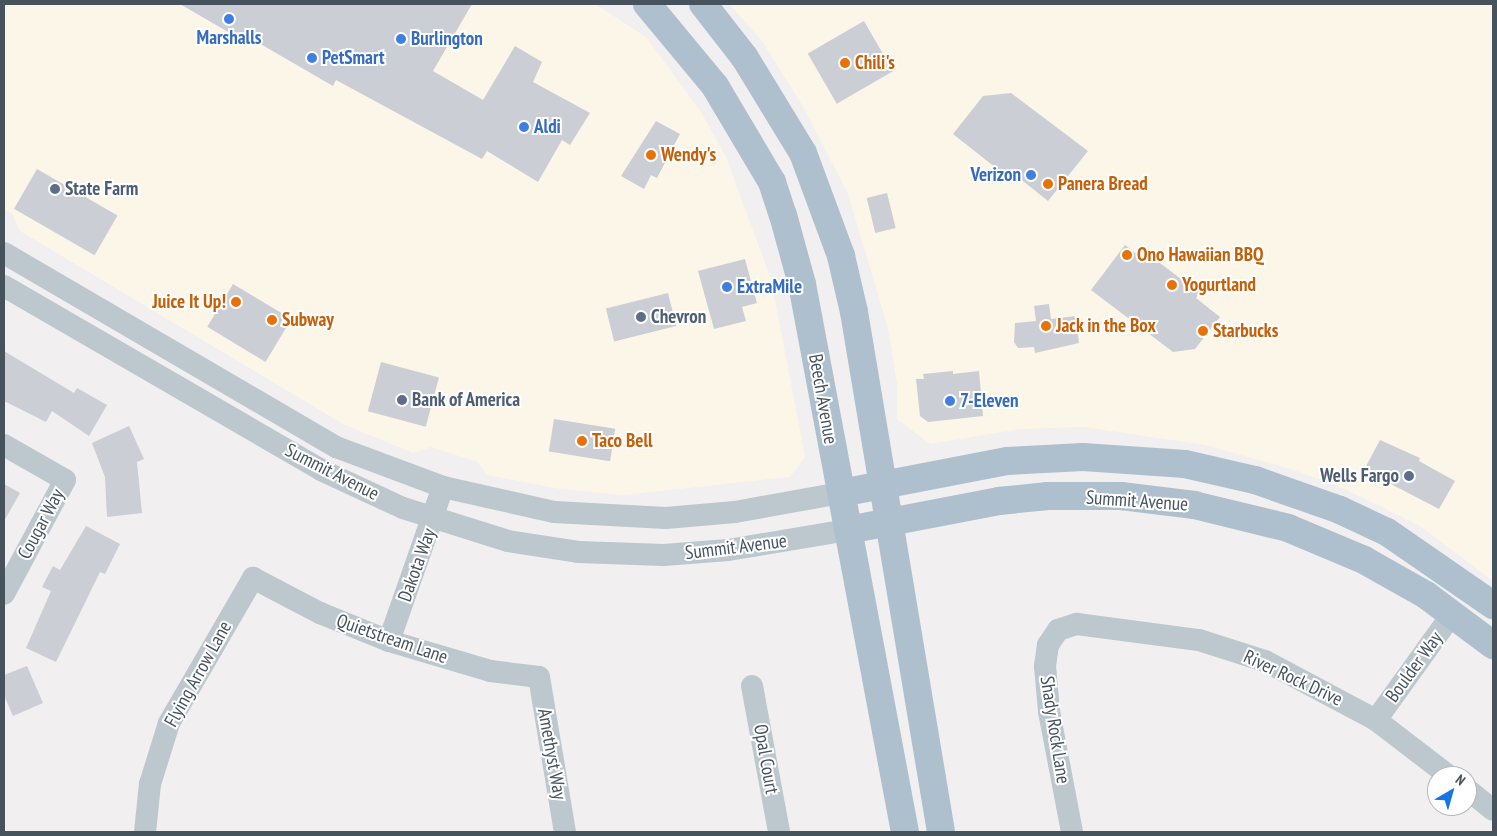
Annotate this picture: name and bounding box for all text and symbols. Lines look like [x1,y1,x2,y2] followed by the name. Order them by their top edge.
[223,13,235,25] marker: Marshalls
[197,27,261,49] place label: Marshalls
[411,28,483,50] place label: Burlington
[395,33,407,45] marker: Burlington
[322,47,385,69] place label: PetSmart
[306,52,318,64] marker: PetSmart
[855,52,895,74] place label: Chili's
[839,57,851,69] marker: Chili's
[534,116,561,138] place label: Aldi
[518,121,530,133] marker: Aldi
[661,144,716,166] place label: Wendy's
[645,149,657,161] marker: Wendy's
[971,164,1021,186] place label: Verizon
[1025,169,1037,181] marker: Verizon
[1058,173,1148,195] place label: Panera Bread
[65,178,138,200] place label: State Farm
[1042,178,1054,190] marker: Panera Bread
[49,183,61,195] marker: State Farm
[1137,244,1263,266] place label: Ono Hawaiian BBQ
[1121,249,1133,261] marker: Ono Hawaiian BBQ
[1182,274,1256,296] place label: Yogurtland
[737,276,802,298] place label: ExtraMile
[1166,279,1178,291] marker: Yogurtland
[721,281,733,293] marker: ExtraMile
[152,291,226,313] place label: Juice It Up!
[230,296,242,308] marker: Juice It Up!
[651,306,706,328] place label: Chevron
[282,309,334,331] place label: Subway
[635,311,647,323] marker: Chevron
[266,314,278,326] marker: Subway
[1056,315,1156,337] place label: Jack in the Box
[1040,320,1052,332] marker: Jack in the Box
[1213,320,1278,342] place label: Starbucks
[1197,325,1209,337] marker: Starbucks
[804,352,842,446] street label: Beech Avenue
[412,389,521,411] place label: Bank of America
[960,390,1019,412] place label: 7-Eleven
[396,394,408,406] marker: Bank of America
[944,395,956,407] marker: 7-Eleven
[592,430,653,452] place label: Taco Bell
[576,435,588,447] marker: Taco Bell
[281,439,383,505] street label: Summit Avenue
[1320,465,1399,487] place label: Wells Fargo
[1403,470,1415,482] marker: Wells Fargo
[13,485,69,563] street label: Cougar Way
[1085,486,1189,516] street label: Summit Avenue
[393,525,441,605] street label: Dakota Way
[684,529,788,565] street label: Summit Avenue
[333,609,451,669] street label: Quietstream Lane
[159,617,237,731] street label: Flying Arrow Lane
[1381,627,1447,707] street label: Boulder Way
[1240,645,1346,711] street label: River Rock Drive
[1035,674,1075,786] street label: Shady Rock Lane
[533,706,571,802] street label: Amethyst Way
[749,722,783,796] street label: Opal Court
[1427,766,1477,816] north arrow
[1452,771,1469,789] text: N

